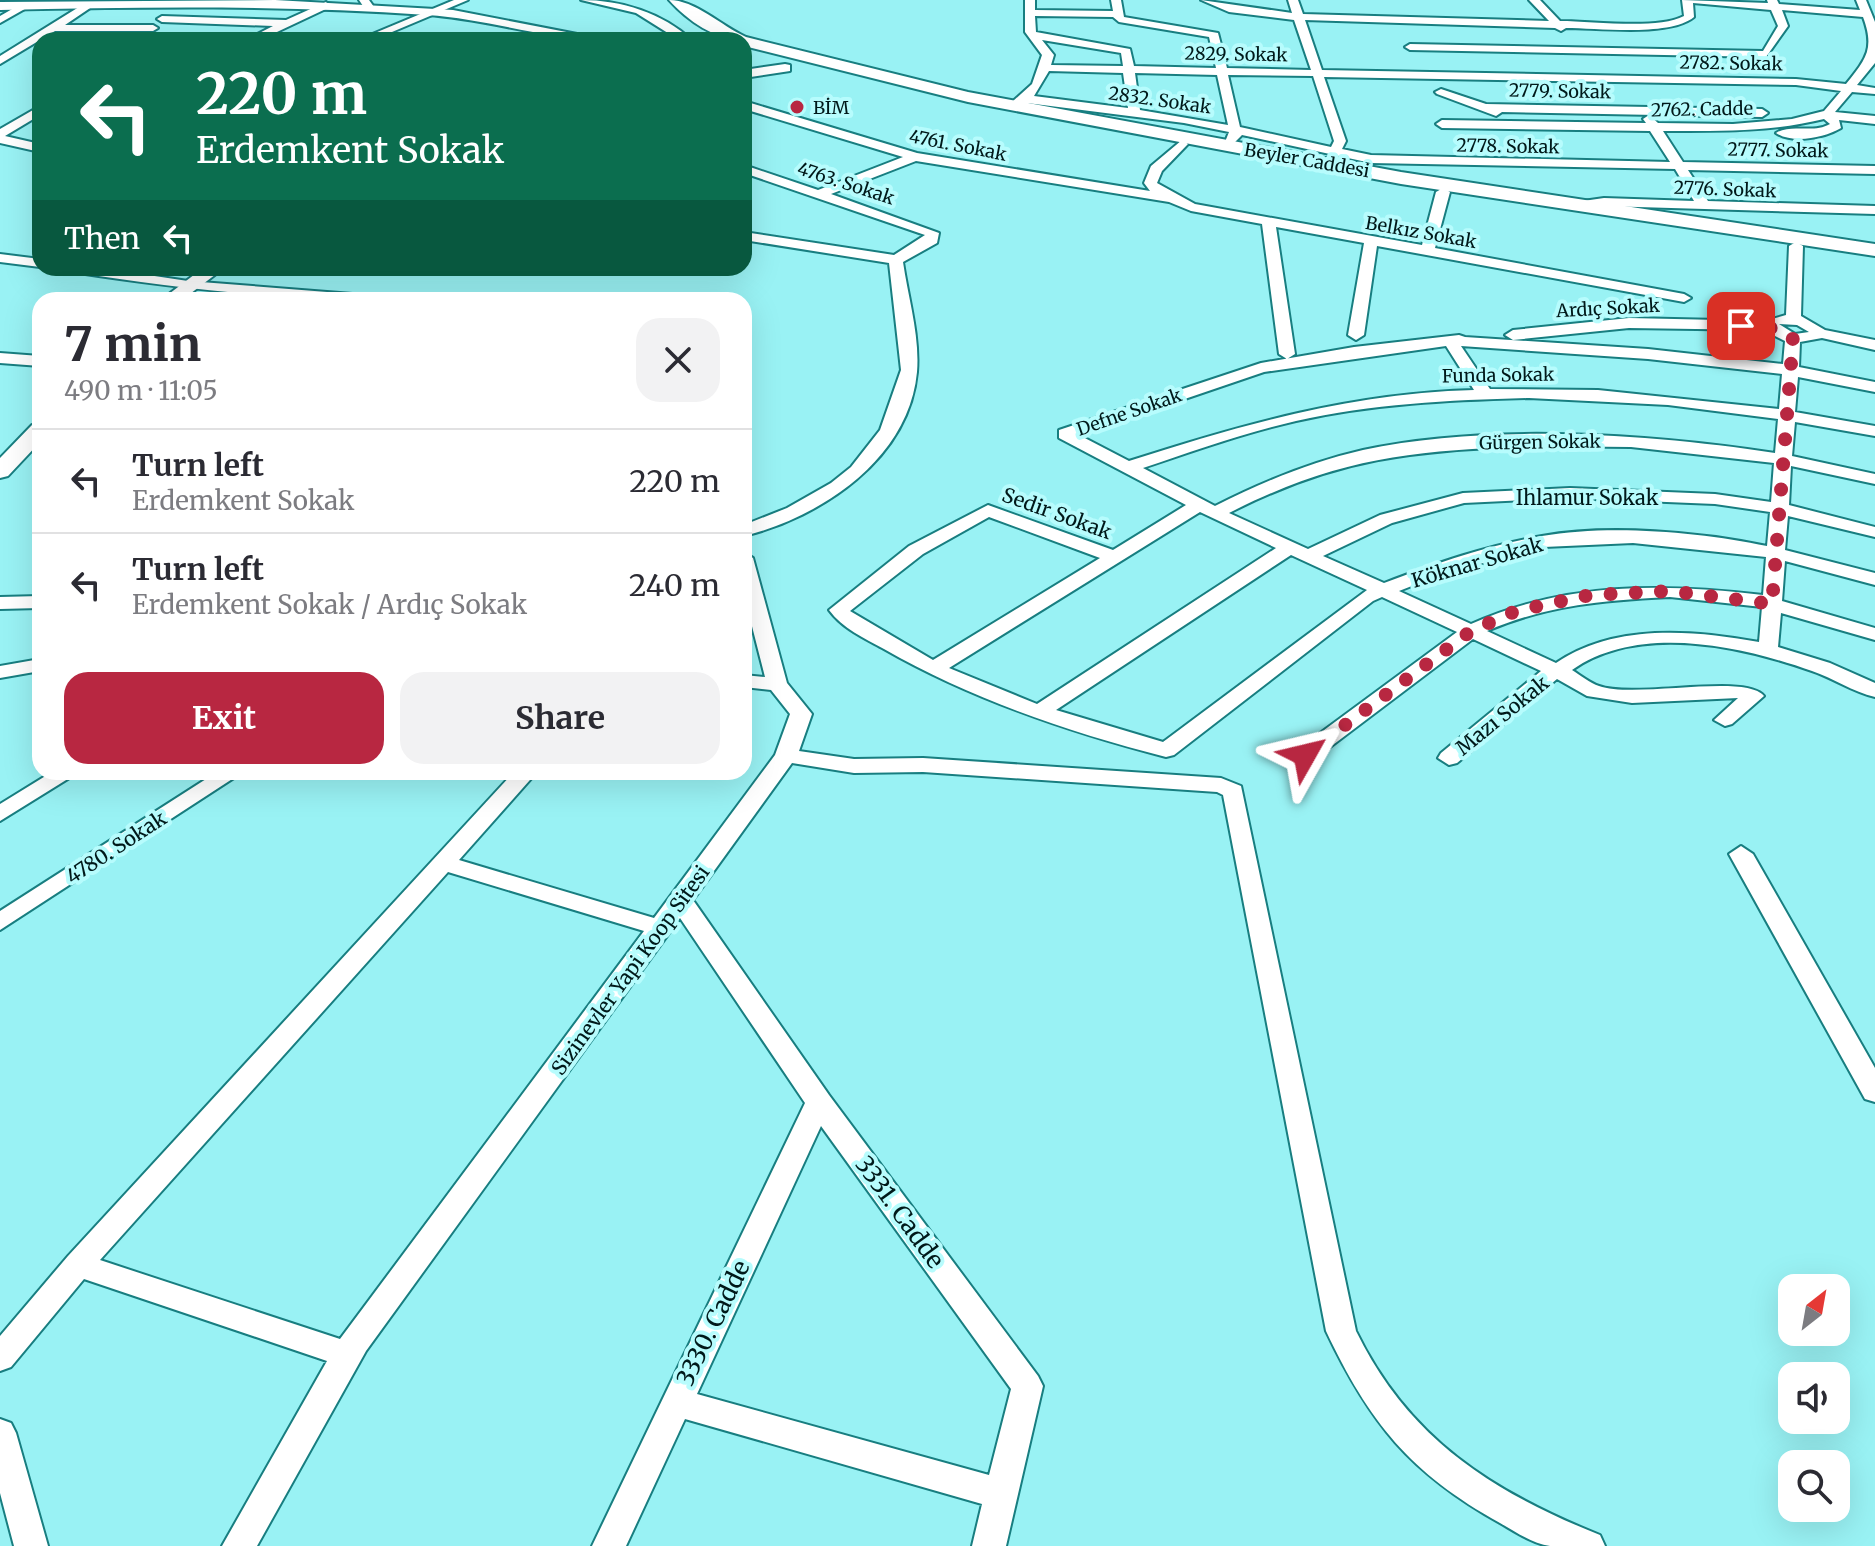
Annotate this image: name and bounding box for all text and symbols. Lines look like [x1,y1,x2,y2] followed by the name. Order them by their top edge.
[1184,42,1288,66] street label: 2829. Sokak
[1679,51,1784,75] street label: 2782. Sokak
[196,59,367,129] text: 220 m
[64,64,168,168] icon: left
[1509,79,1612,103] street label: 2779. Sokak
[1107,81,1213,119] street label: 2832. Sokak
[813,96,850,119] place label: BİM
[1651,97,1753,121] street label: 2762. Cadde
[788,98,806,116] marker: BİM
[907,124,1009,166] street label: 4761. Sokak
[196,128,504,173] text: Erdemkent Sokak
[1456,134,1560,158] street label: 2778. Sokak
[1242,138,1372,182] street label: Beyler Caddesi
[1727,138,1829,162] street label: 2777. Sokak
[795,157,898,210] street label: 4763. Sokak
[1673,176,1777,202] street label: 2776. Sokak
[1364,211,1479,253] street label: Belkız Sokak
[156,216,200,260] icon: left
[64,219,140,257] text: Then
[1707,292,1775,360] pin
[1555,294,1661,322] street label: Ardıç Sokak
[1719,304,1763,348] icon: arrive
[64,314,201,374] text: 7 min
[636,318,720,402] button: close
[1442,363,1555,387] street label: Funda Sokak
[64,374,218,407] text: 490 m · 11:05
[1073,383,1185,441] street label: Defne Sokak
[1479,429,1602,455] street label: Gürgen Sokak
[132,446,264,484] text: Turn left
[64,459,108,503] icon: left
[629,462,720,500] text: 220 m
[999,482,1116,544] street label: Sedir Sokak
[132,484,355,517] text: Erdemkent Sokak
[1516,485,1659,510] street label: Ihlamur Sokak
[1408,531,1546,593] street label: Köknar Sokak
[132,550,264,588] text: Turn left
[64,563,108,607] icon: left
[629,566,720,604] text: 240 m
[132,588,527,621] text: Erdemkent Sokak / Ardıç Sokak
[1451,670,1554,760] street label: Mazı Sokak
[64,672,384,764] button: Exit
[400,672,720,764] button: Share
[1263,713,1347,797] position arrow
[61,805,171,889] street label: 4780. Sokak
[546,860,714,1080] street label: Sizinevler Yapi Koop Sitesi
[849,1150,951,1274] street label: 3331. Cadde
[669,1255,757,1391] street label: 3330. Cadde
[1778,1274,1850,1346] north arrow
[1778,1274,1850,1522] map controls
[1778,1362,1850,1434] button: sound
[1778,1450,1850,1522] button: search

